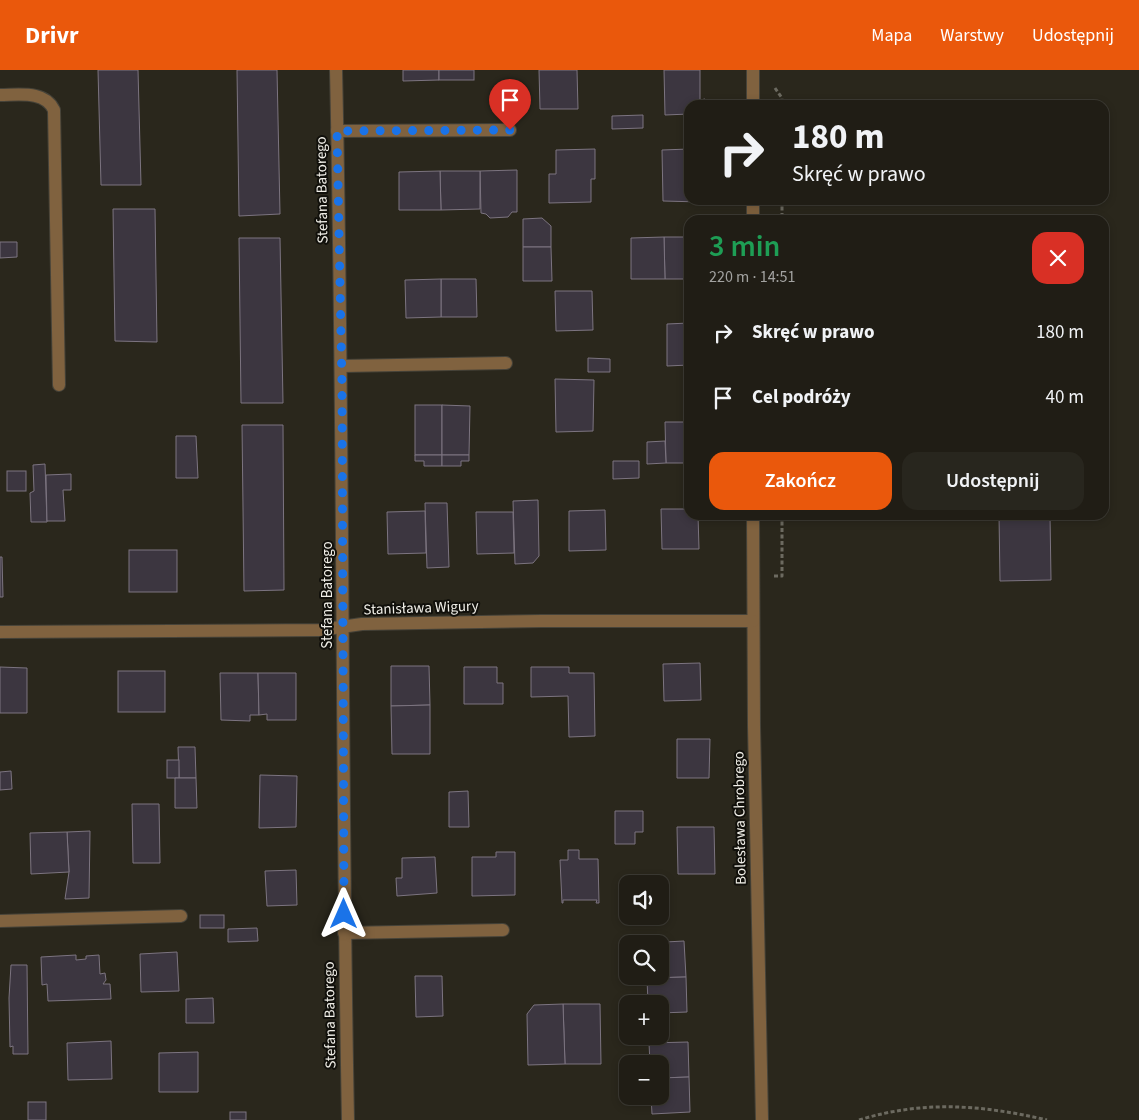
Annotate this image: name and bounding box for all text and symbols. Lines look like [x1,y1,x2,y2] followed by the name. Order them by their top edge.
[25,18,79,53] text: Drivr
[871,23,912,48] text: Mapa
[940,23,1004,48] text: Warstwy
[1032,23,1114,48] text: Udostępnij
[489,79,531,130] pin
[496,86,524,114] icon: arrive
[792,112,884,162] text: 180 m
[709,120,774,185] icon: right
[311,136,333,244] street label: Stefana Batorego
[792,158,926,190] text: Skręć w prawo
[709,225,780,268] text: 3 min
[1032,232,1084,284] button: close
[709,266,796,288] text: 220 m · 14:51
[709,319,737,347] icon: right
[752,319,874,346] text: Skręć w prawo
[1036,319,1084,346] text: 180 m
[709,384,737,412] icon: arrive
[752,384,851,411] text: Cel podróży
[1046,384,1084,411] text: 40 m
[709,452,892,510] button: Zakończ
[902,452,1084,510] button: Udostępnij
[317,541,338,649] street label: Stefana Batorego
[363,595,479,621] street label: Stanisława Wigury
[728,751,752,885] street label: Bolesława Chrobrego
[619,875,669,1105] map controls
[619,875,669,925] button: sound
[317,887,369,939] position arrow
[619,935,669,985] button: search
[319,961,341,1069] street label: Stefana Batorego
[619,995,669,1045] button: +
[619,1055,669,1105] button: −

